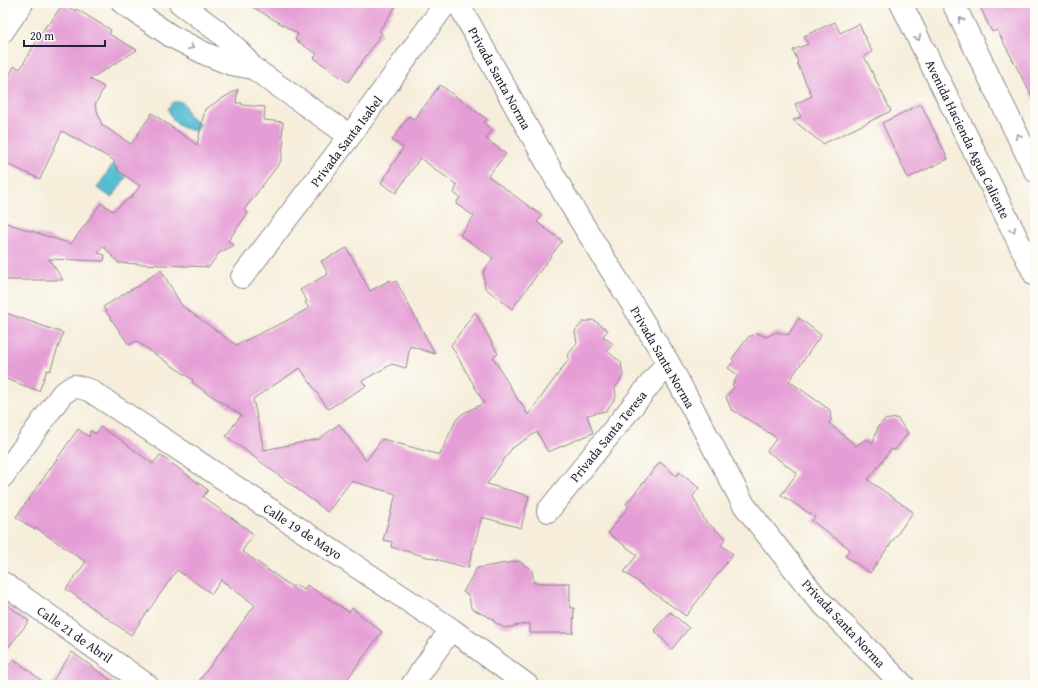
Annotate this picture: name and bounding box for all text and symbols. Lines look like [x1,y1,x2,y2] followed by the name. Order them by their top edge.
[958,16,966,24] one-way arrow
[24,22,105,48] scale bar
[463,23,536,134] street label: Privada Santa Norma
[30,27,54,44] text: 20 m
[913,34,921,41] one-way arrow
[187,42,194,50] one-way arrow
[921,56,1014,222] street label: Avenida Hacienda Agua Caliente
[306,92,387,191] street label: Privada Santa Isabel
[1015,133,1023,141] one-way arrow
[1008,226,1015,233] one-way arrow
[626,303,700,413] street label: Privada Santa Norma
[565,386,652,486] street label: Privada Santa Teresa
[260,499,346,564] street label: Calle 19 de Mayo
[797,575,890,672] street label: Privada Santa Norma
[33,601,116,668] street label: Calle 21 de Abril

